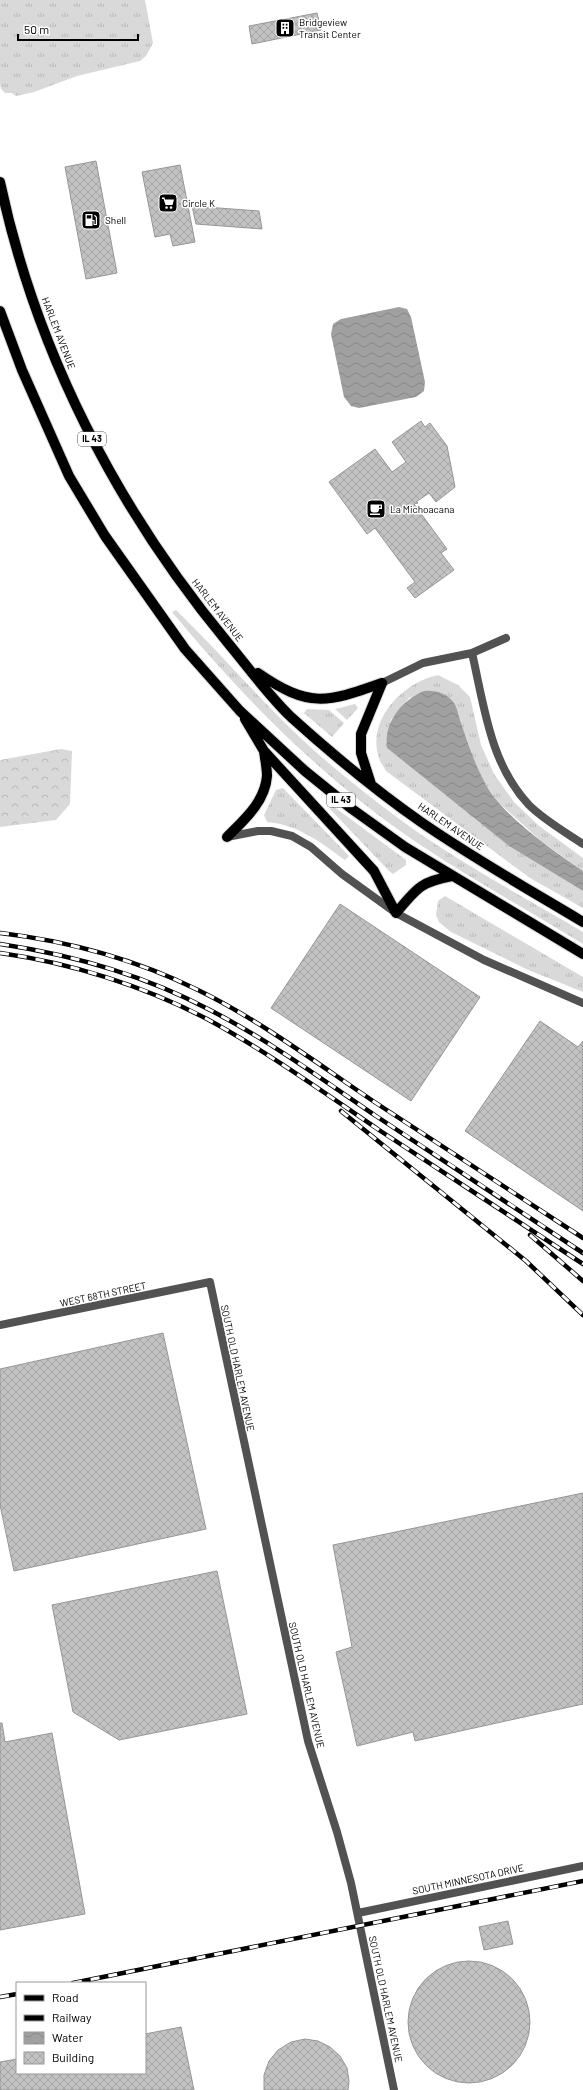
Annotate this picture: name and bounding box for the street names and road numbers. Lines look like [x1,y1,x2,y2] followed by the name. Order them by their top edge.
[40,295,78,371] street label: HARLEM AVENUE
[78,432,106,446] road number: IL 43
[190,576,246,644] street label: HARLEM AVENUE
[327,793,355,807] road number: IL 43
[416,800,486,852] street label: HARLEM AVENUE
[59,1279,147,1309] street label: WEST 68TH STREET
[219,1304,257,1432] street label: SOUTH OLD HARLEM AVENUE
[287,1621,327,1749] street label: SOUTH OLD HARLEM AVENUE
[411,1861,525,1897] street label: SOUTH MINNESOTA DRIVE
[367,1935,405,2063] street label: SOUTH OLD HARLEM AVENUE

